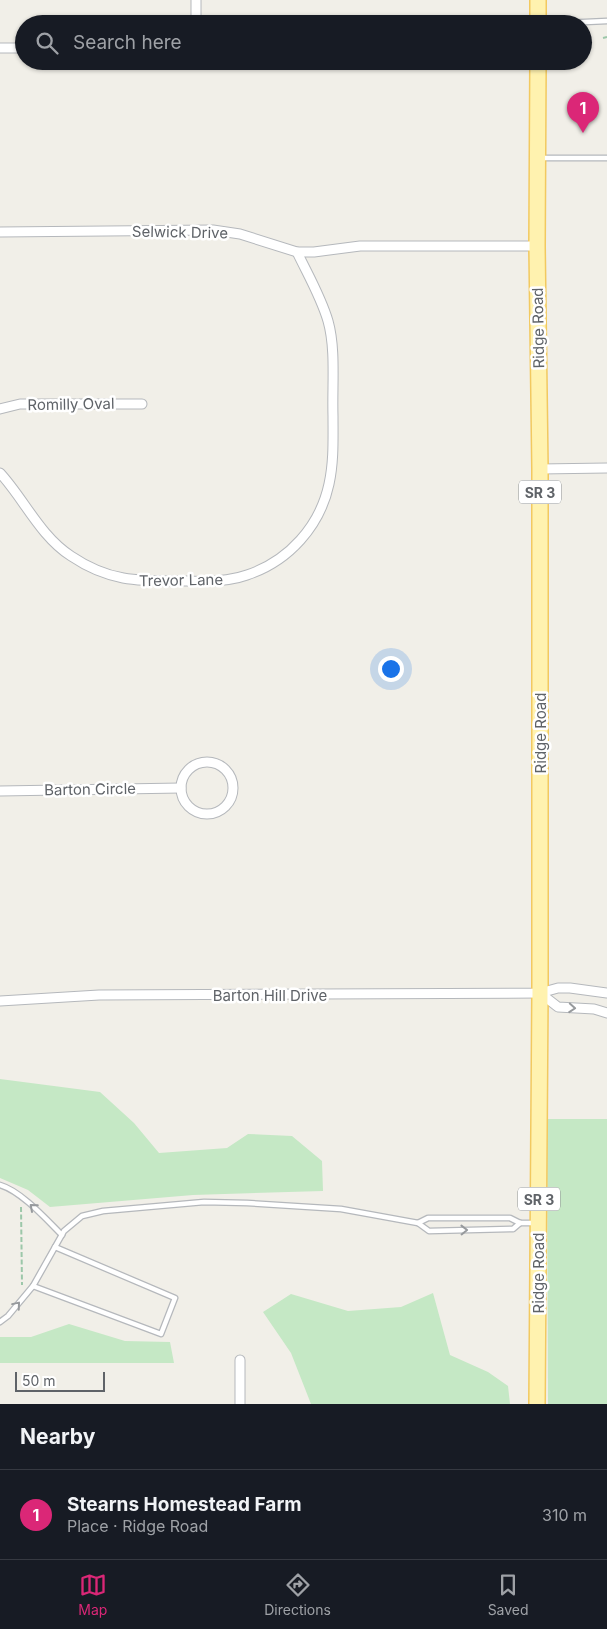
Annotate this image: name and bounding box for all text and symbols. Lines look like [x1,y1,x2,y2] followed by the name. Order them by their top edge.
[15,15,592,70] search box
[33,29,61,57] icon: search
[73,31,182,54] text: Search here
[567,92,599,133] pin: 1
[132,222,228,242] street label: Selwick Drive
[528,287,548,369] street label: Ridge Road
[27,394,115,414] street label: Romilly Oval
[519,481,561,504] road number: SR 3
[139,570,223,590] street label: Trevor Lane
[378,656,404,682] your location
[531,693,550,773] street label: Ridge Road
[44,779,136,799] street label: Barton Circle
[213,986,327,1005] street label: Barton Hill Drive
[568,1002,576,1013] one-way arrow
[518,1188,560,1210] road number: SR 3
[30,1204,39,1213] one-way arrow
[461,1225,469,1235] one-way arrow
[529,1233,548,1313] street label: Ridge Road
[11,1302,20,1311] one-way arrow
[15,1369,105,1392] scale bar
[22,1372,56,1389] text: 50 m
[20,1424,95,1449] text: Nearby
[67,1493,302,1516] text: Stearns Homestead Farm
[33,1505,39,1525] text: 1
[542,1505,587,1525] text: 310 m
[67,1516,208,1536] text: Place · Ridge Road
[78,1571,107,1618] tab: Map
[264,1571,331,1618] tab: Directions
[488,1571,529,1618] tab: Saved

